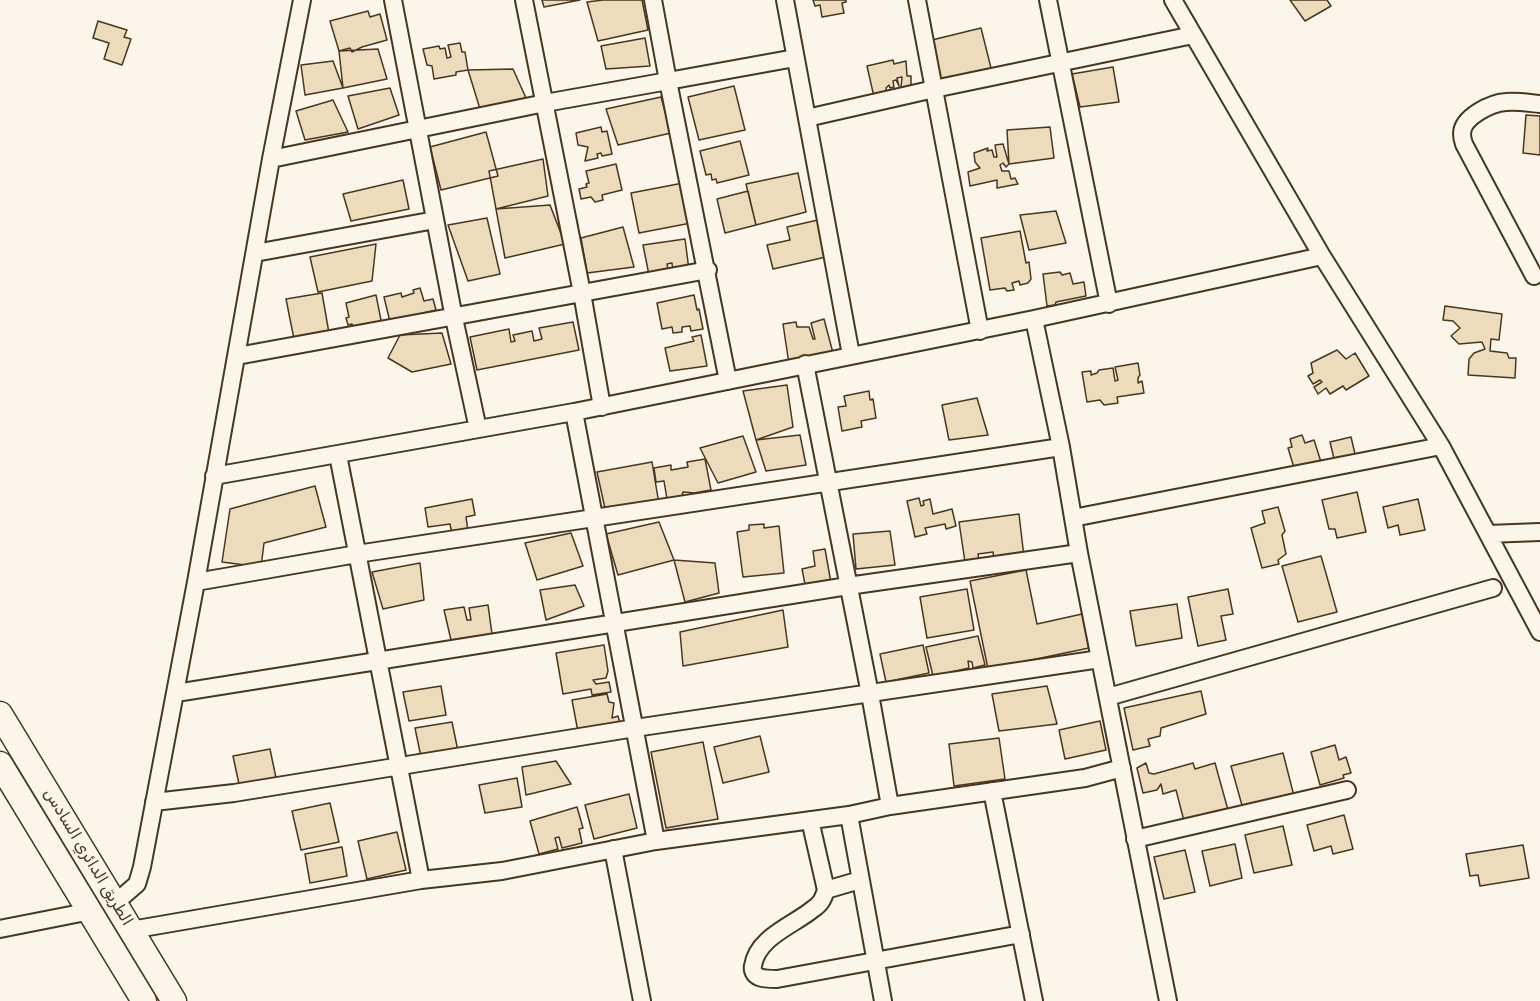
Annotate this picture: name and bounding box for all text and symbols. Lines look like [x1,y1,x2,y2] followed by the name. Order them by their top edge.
[39,785,137,929] street label: الطريق الدائري السادس

